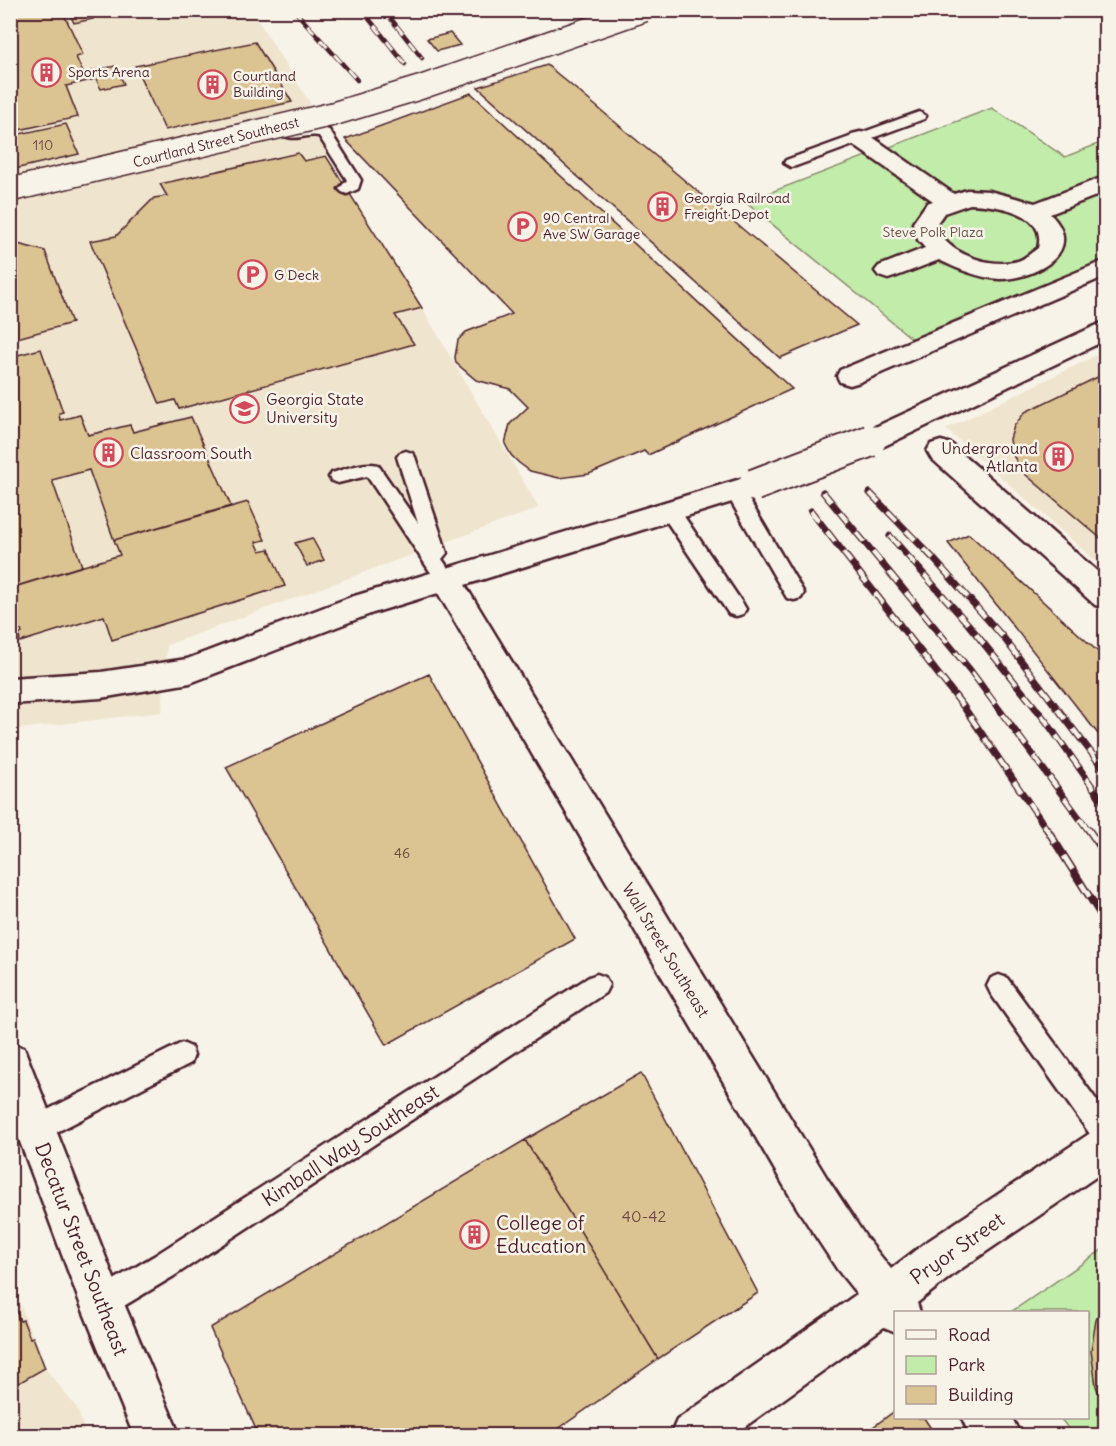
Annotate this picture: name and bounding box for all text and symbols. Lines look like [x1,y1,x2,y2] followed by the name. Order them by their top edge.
[31,56,63,88] building icon: Sports Arena
[68,63,150,81] place label: Sports Arena
[233,67,296,101] place label: Courtland Building
[196,68,228,100] building icon: Courtland Building
[131,113,301,171] street label: Courtland Street Southeast
[33,136,53,154] house number: 110
[684,189,790,223] place label: Georgia Railroad Freight Depot
[647,190,679,222] building icon: Georgia Railroad Freight Depot
[543,209,640,243] place label: 90 Central Ave SW Garage
[506,210,538,242] parking icon: 90 Central Ave SW Garage
[882,223,984,241] park label: Steve Polk Plaza
[237,259,269,291] parking icon: G Deck
[274,266,319,284] place label: G Deck
[266,389,364,427] place label: Georgia State University
[229,392,261,424] school or university icon: Georgia State University
[93,437,125,469] building icon: Classroom South
[941,438,1038,476] place label: Underground Atlanta
[1043,441,1075,473] building icon: Underground Atlanta
[130,443,252,463] place label: Classroom South
[394,844,410,862] house number: 46
[618,879,714,1021] street label: Wall Street Southeast
[257,1078,443,1212] street label: Kimball Way Southeast
[30,1139,134,1359] street label: Decatur Street Southeast
[622,1206,667,1226] house number: 40-42
[905,1206,1009,1290] street label: Pryor Street
[496,1210,586,1258] place label: College of Education
[459,1218,491,1250] building icon: College of Education
[894,1311,1089,1419] legend
[948,1323,991,1346] text: Road
[948,1353,985,1376] text: Park
[948,1383,1013,1406] text: Building

